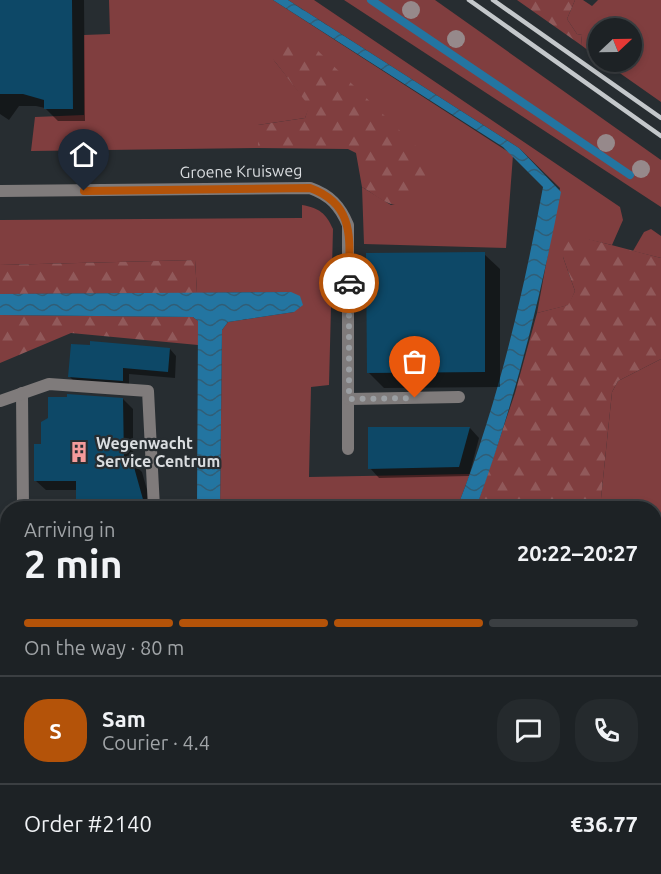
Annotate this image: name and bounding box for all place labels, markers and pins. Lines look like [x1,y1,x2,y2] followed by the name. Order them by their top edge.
[58,129,109,191] pin
[389,336,440,398] pin
[96,434,220,470] place label: Wegenwacht Service Centrum
[67,440,91,464] building icon: Wegenwacht Service Centrum

